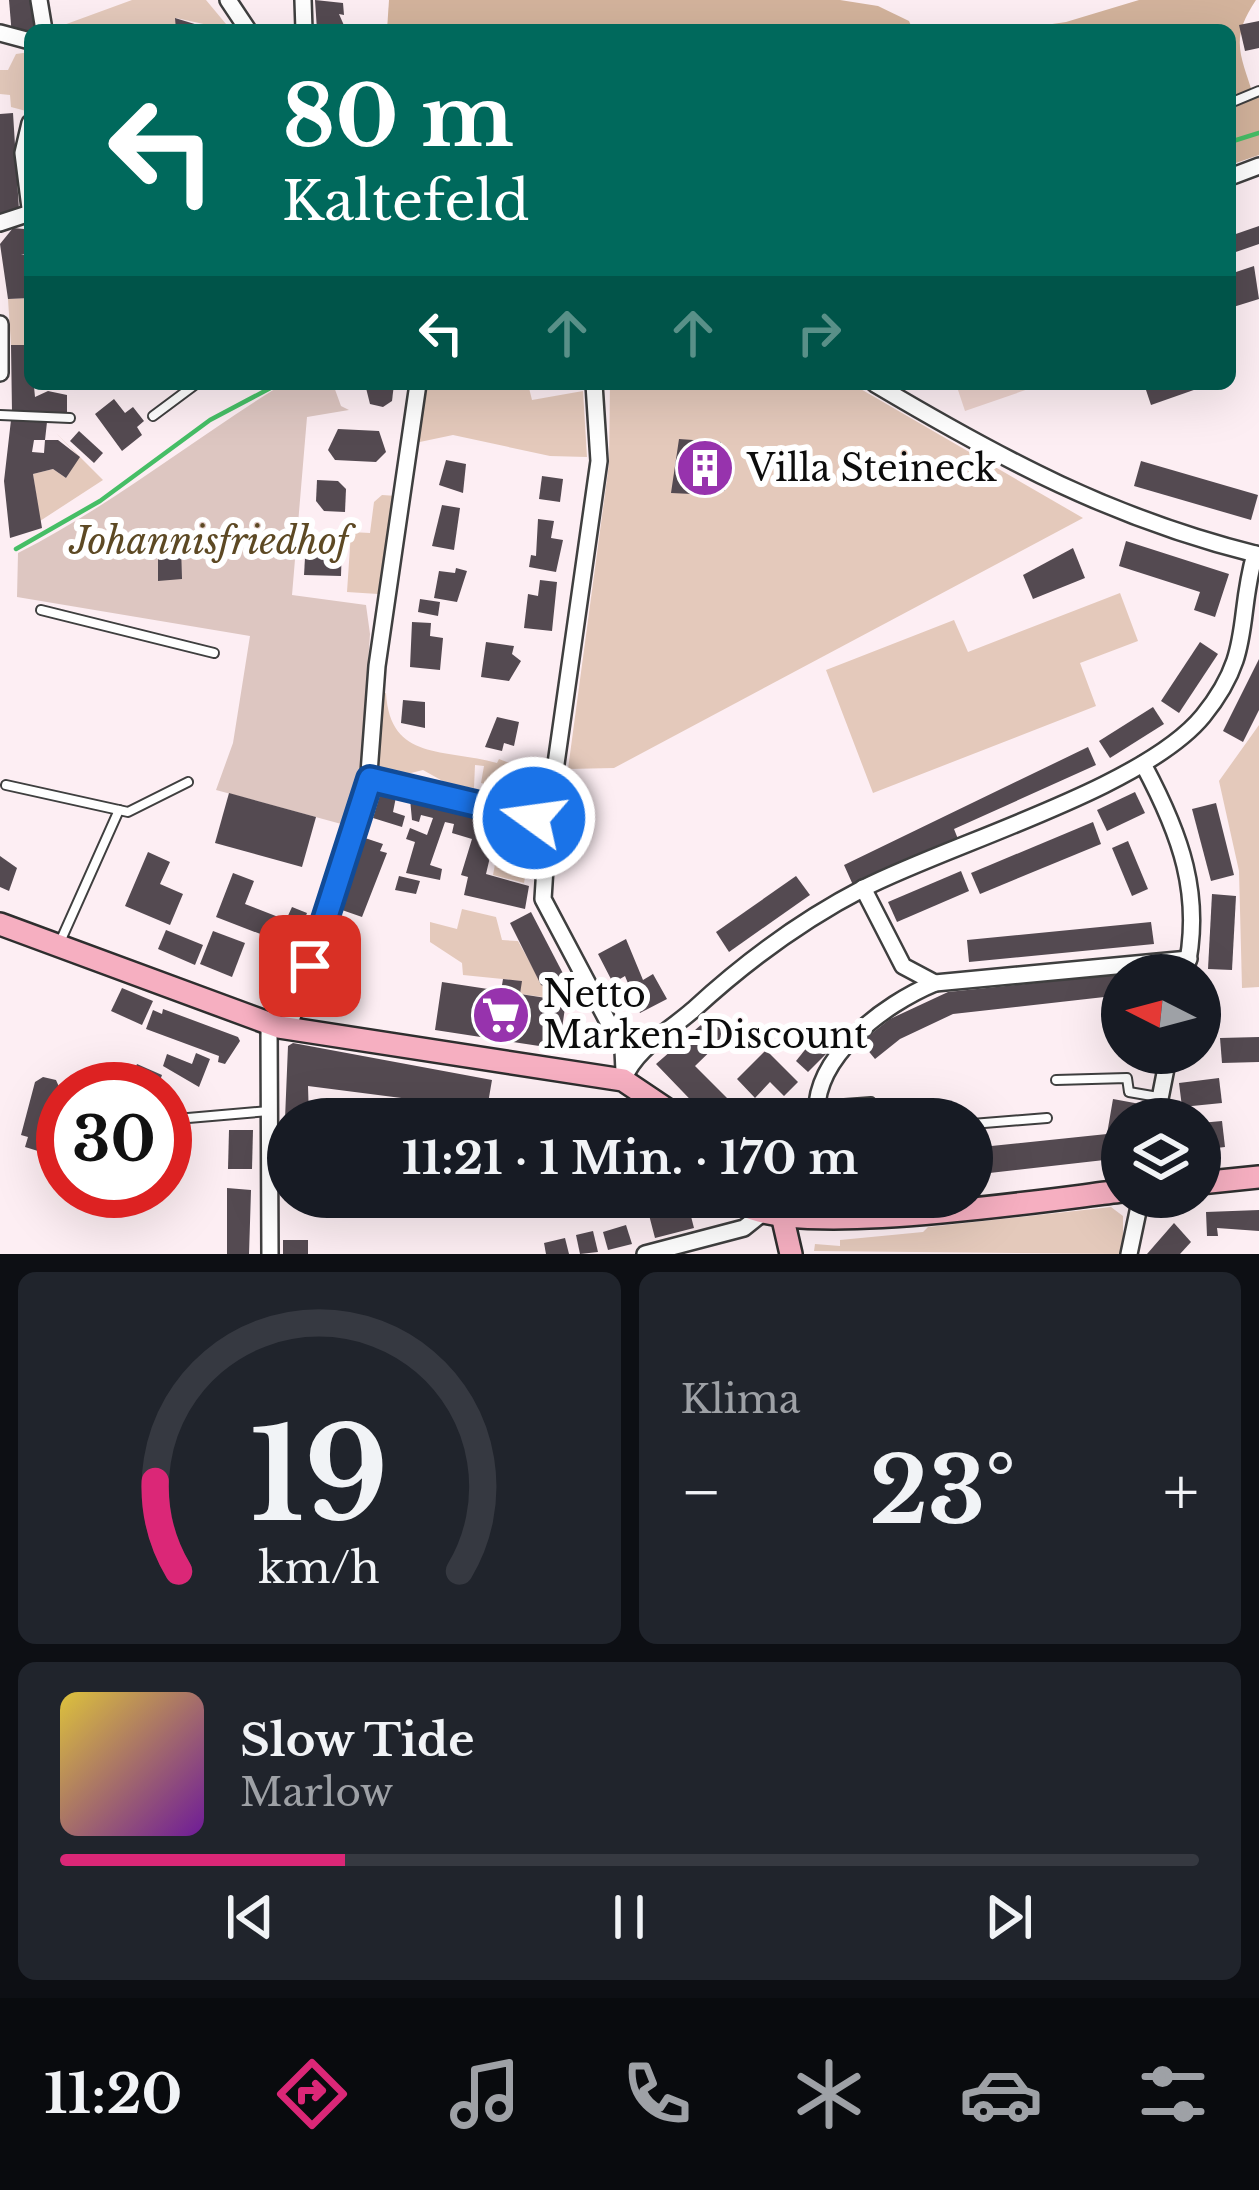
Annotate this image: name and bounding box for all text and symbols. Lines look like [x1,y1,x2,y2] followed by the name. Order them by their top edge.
[282,65,514,169] text: 80 m
[84,72,240,228] icon: left
[282,168,529,235] text: Kaltefeld
[408,300,474,366] icon: left
[534,300,600,366] icon: ahead
[660,300,726,366] icon: ahead
[786,300,852,366] icon: right
[674,437,736,499] building icon: Villa Steineck
[746,446,997,491] place label: Villa Steineck
[68,519,357,564] park label: Johannisfriedhof
[471,755,597,881] position arrow
[259,915,361,1017] pin
[277,933,343,999] icon: arrive
[1101,954,1221,1074] north arrow
[1101,954,1221,1218] map controls
[543,972,868,1058] place label: Netto Marken-Discount
[470,984,532,1046] supermarket icon: Netto Marken-Discount
[36,1062,192,1218] speed limit sign: 30
[1101,1098,1221,1218] button: layers
[402,1130,858,1186] text: 11:21 · 1 Min. · 170 m
[681,1375,800,1424] text: Klima
[250,1399,389,1554] text: 19
[870,1436,1016,1547] text: 23°
[681,1451,722,1533] text: −
[1163,1451,1199,1533] text: +
[258,1541,380,1595] text: km/h
[240,1712,475,1768] text: Slow Tide
[240,1768,393,1817] text: Marlow
[217,1884,283,1950] icon: previous
[596,1884,662,1950] icon: pause
[976,1884,1042,1950] icon: next
[270,2052,354,2136] icon: directions
[443,2052,527,2136] icon: music
[615,2052,699,2136] icon: phone
[787,2052,871,2136] icon: climate
[959,2052,1043,2136] icon: car
[1131,2052,1215,2136] icon: filters
[44,2061,182,2128] text: 11:20

